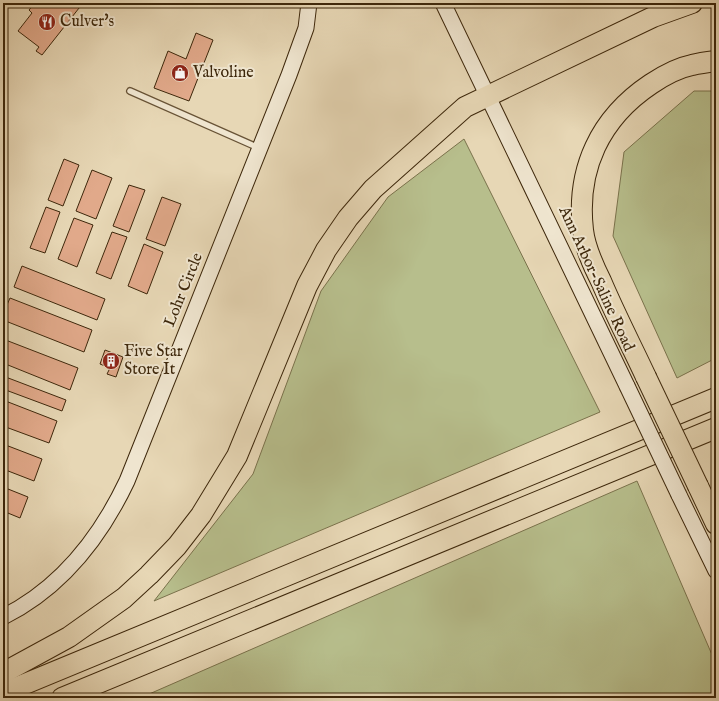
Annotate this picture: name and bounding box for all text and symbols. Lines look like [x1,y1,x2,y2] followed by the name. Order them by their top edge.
[37,12,57,32] restaurant icon: Culver's
[60,12,114,32] place label: Culver's
[170,63,190,83] shop icon: Valvoline
[192,63,254,83] place label: Valvoline
[553,202,639,355] street label: Ann Arbor-Saline Road
[160,250,208,330] street label: Lohr Circle
[124,342,183,380] place label: Five Star Store It
[101,351,121,371] building icon: Five Star Store It

